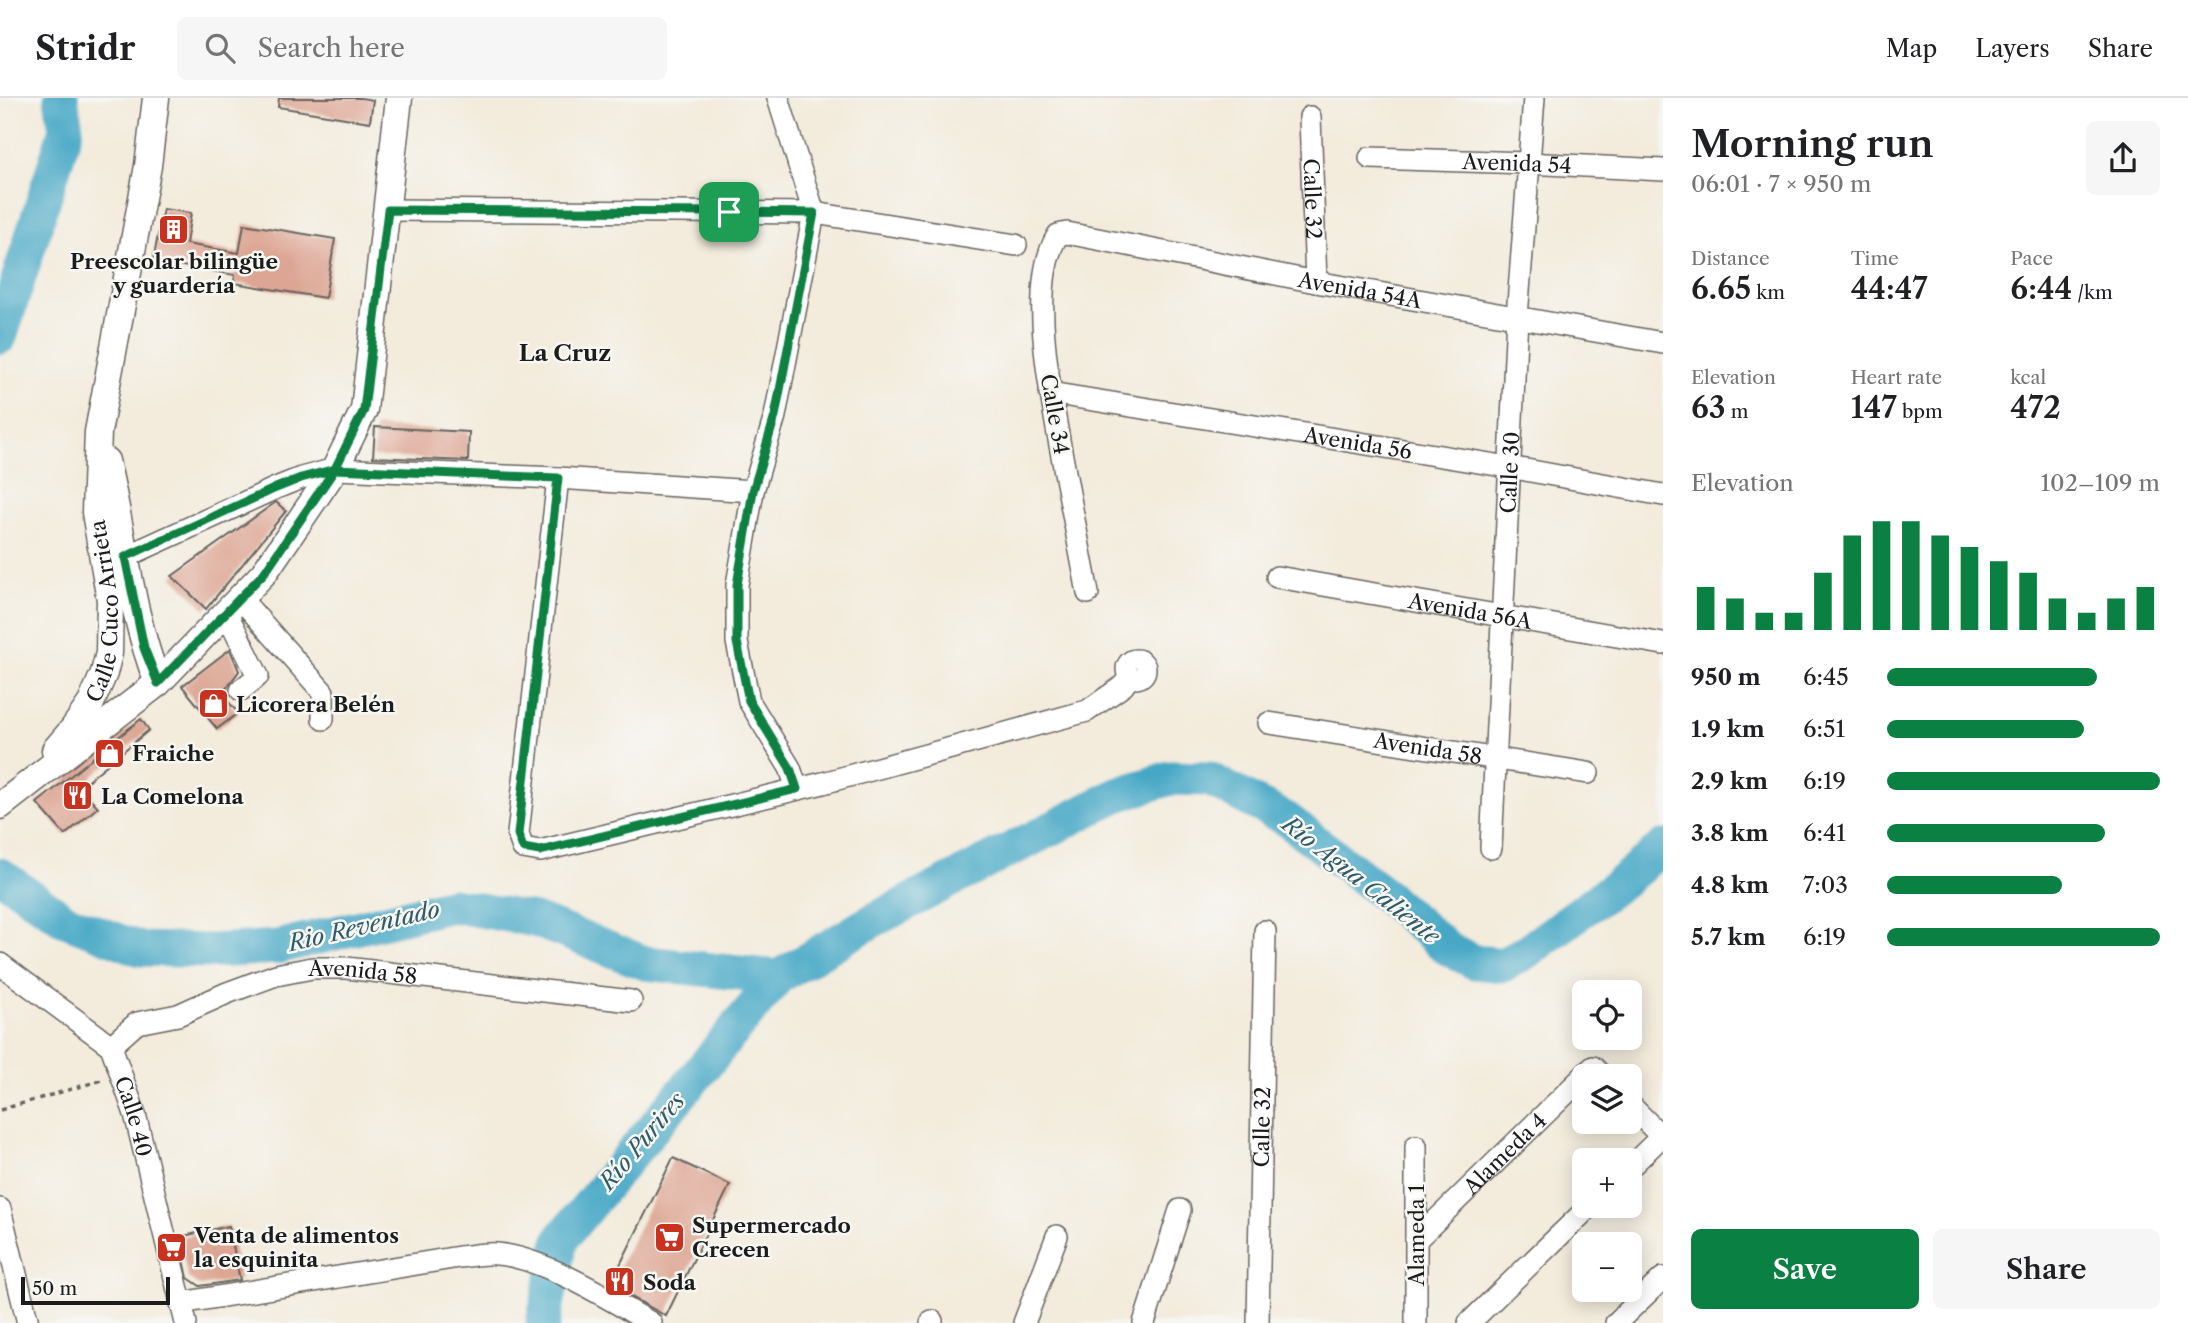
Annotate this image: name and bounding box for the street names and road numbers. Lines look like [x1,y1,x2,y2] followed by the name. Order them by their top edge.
[1461,148,1572,178] street label: Avenida 54
[1299,158,1327,240] street label: Calle 32
[1295,266,1424,313] street label: Avenida 54A
[1036,372,1074,456] street label: Calle 34
[1301,421,1414,464] street label: Avenida 56
[1495,431,1524,514] street label: Calle 30
[80,517,123,706] street label: Calle Cuco Arrieta
[1405,587,1534,634] street label: Avenida 56A
[1371,727,1484,769] street label: Avenida 58
[307,955,419,989] street label: Avenida 58
[110,1073,157,1159] street label: Calle 40
[1248,1086,1275,1168] street label: Calle 32
[1457,1107,1551,1200] street label: Alameda 4
[1404,1184,1429,1287] street label: Alameda 1

